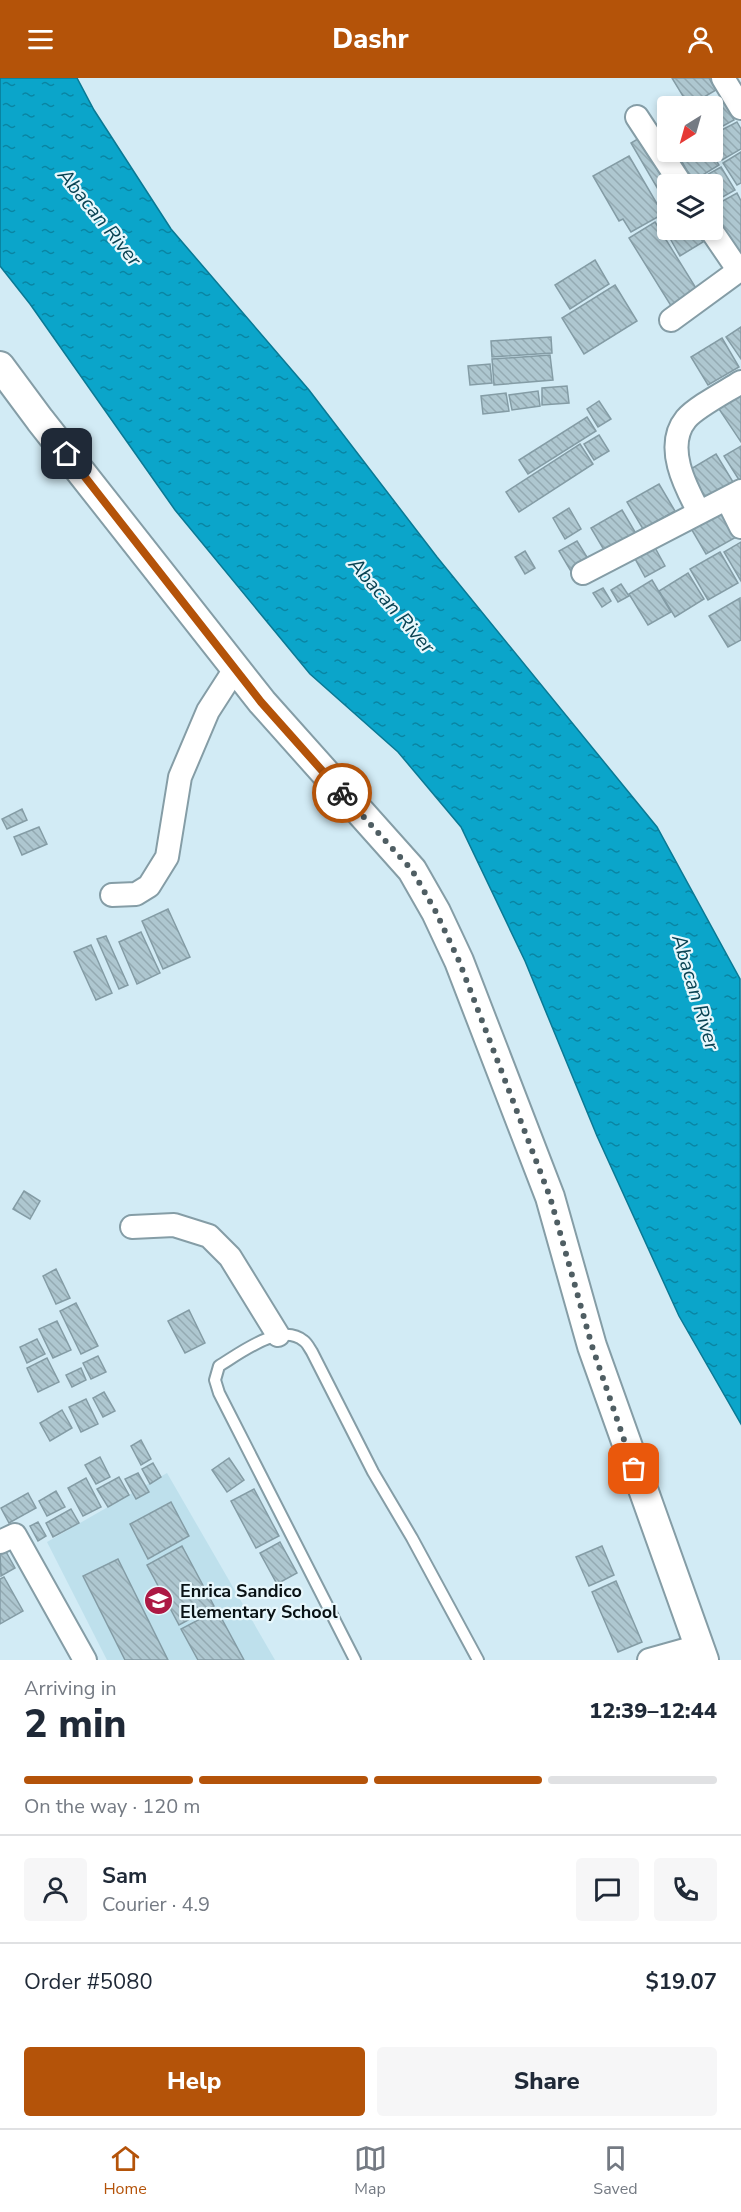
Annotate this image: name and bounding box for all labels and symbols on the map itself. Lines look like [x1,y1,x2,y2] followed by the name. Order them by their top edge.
[657,96,723,162] north arrow
[51,162,148,273] water label: Abacan River
[41,428,92,479] pin
[342,551,441,660] water label: Abacan River
[312,763,372,823] courier
[665,930,726,1054] water label: Abacan River
[608,1443,659,1494] pin
[180,1579,338,1624] place label: Enrica Sandico Elementary School
[143,1585,175,1617] school or university icon: Enrica Sandico Elementary School

